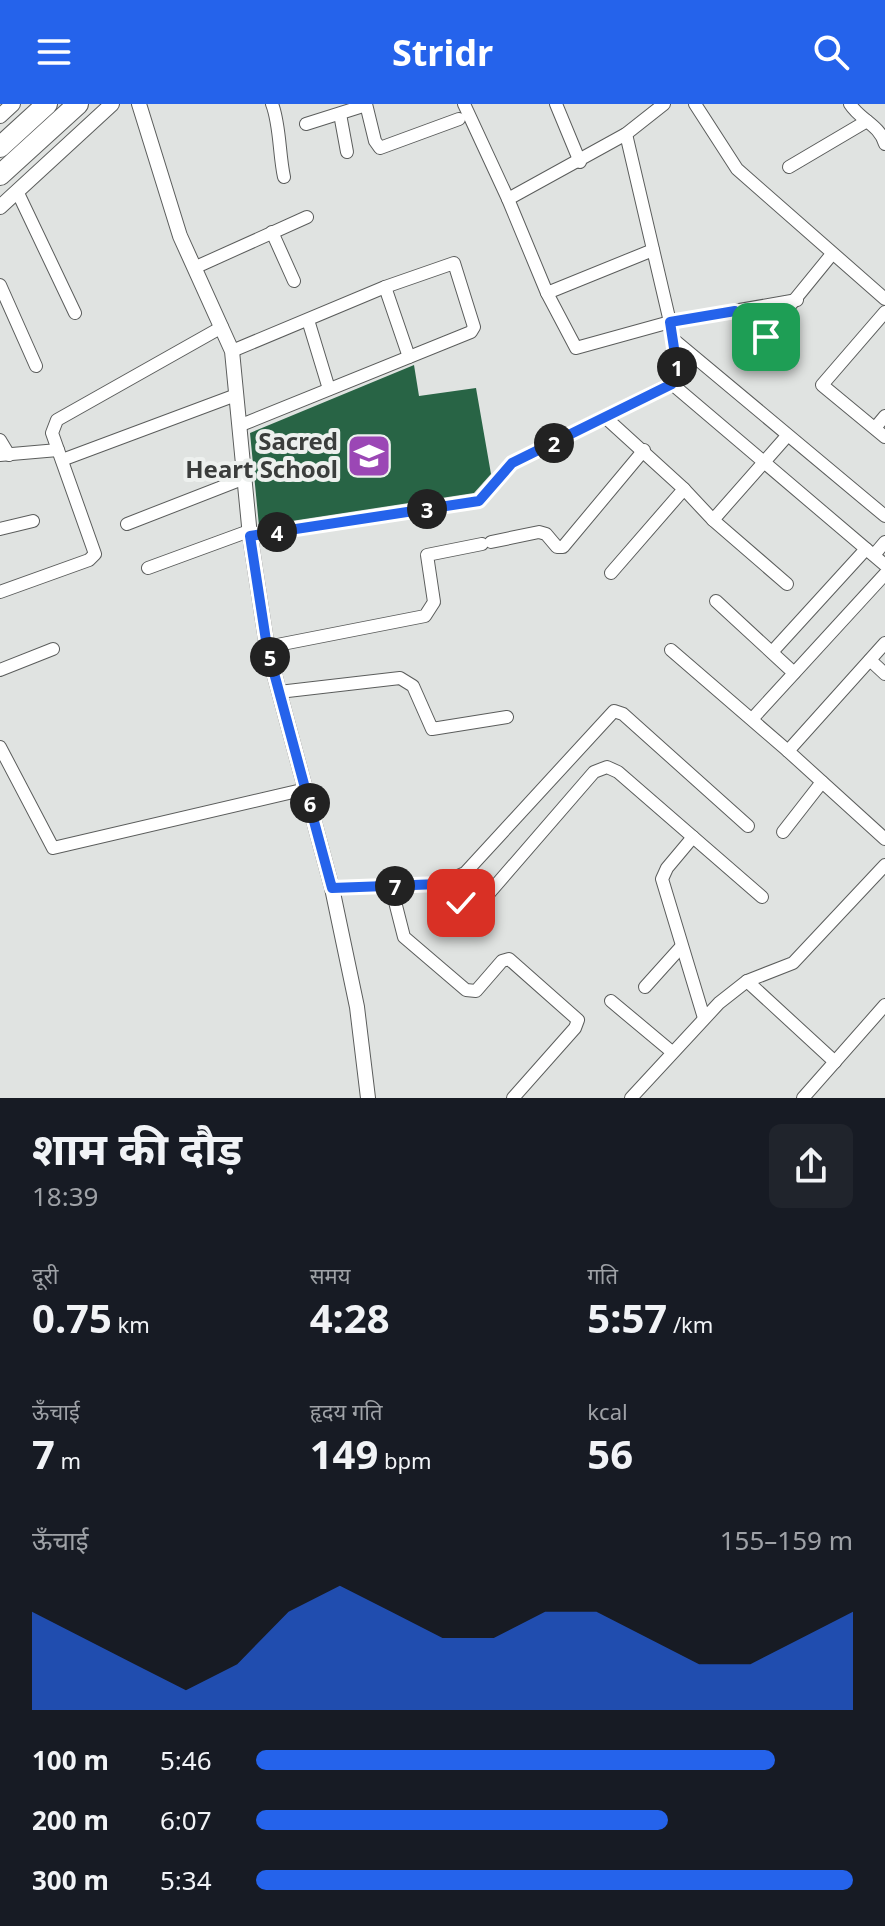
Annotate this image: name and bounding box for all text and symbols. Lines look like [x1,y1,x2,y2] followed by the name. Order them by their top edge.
[392,28,493,77] text: Stridr
[32,30,76,74] icon: menu
[809,30,853,74] icon: search
[732,303,800,371] pin
[744,315,788,359] icon: arrive
[657,347,697,387] pin: 1
[671,352,683,382] text: 1
[534,423,574,463] pin: 2
[185,424,338,485] place label: Sacred Heart School
[548,428,560,458] text: 2
[345,432,393,480] school or university icon: Sacred Heart School
[407,489,447,529] pin: 3
[421,494,433,524] text: 3
[257,512,297,552] pin: 4
[271,517,283,547] text: 4
[250,637,290,677] pin: 5
[264,642,276,672] text: 5
[290,783,330,823] pin: 6
[304,788,316,818] text: 6
[375,866,415,906] pin: 7
[427,869,495,937] pin
[389,871,401,901] text: 7
[439,881,483,925] icon: check
[32,1118,242,1178] text: शाम की दौड़
[769,1124,853,1208] button: share
[32,1178,98,1214] text: 18:39
[32,1260,58,1290] text: दूरी
[310,1260,350,1290] text: समय
[587,1260,618,1290] text: गति
[32,1290,112,1345] text: 0.75
[310,1290,390,1345] text: 4:28
[587,1290,667,1345] text: 5:57
[112,1309,150,1339] text: km
[667,1309,713,1339] text: /km
[32,1396,80,1426] text: ऊँचाई
[310,1396,383,1426] text: हृदय गति
[587,1396,628,1426] text: kcal
[32,1426,55,1481] text: 7
[310,1426,378,1481] text: 149
[587,1426,633,1481] text: 56
[55,1445,81,1475] text: m
[378,1445,432,1475] text: bpm
[32,1522,88,1558] text: ऊँचाई
[720,1522,853,1558] text: 155–159 m
[32,1742,109,1778] text: 100 m
[160,1742,212,1778] text: 5:46
[32,1802,109,1838] text: 200 m
[160,1802,212,1838] text: 6:07
[32,1862,109,1898] text: 300 m
[160,1862,212,1898] text: 5:34

